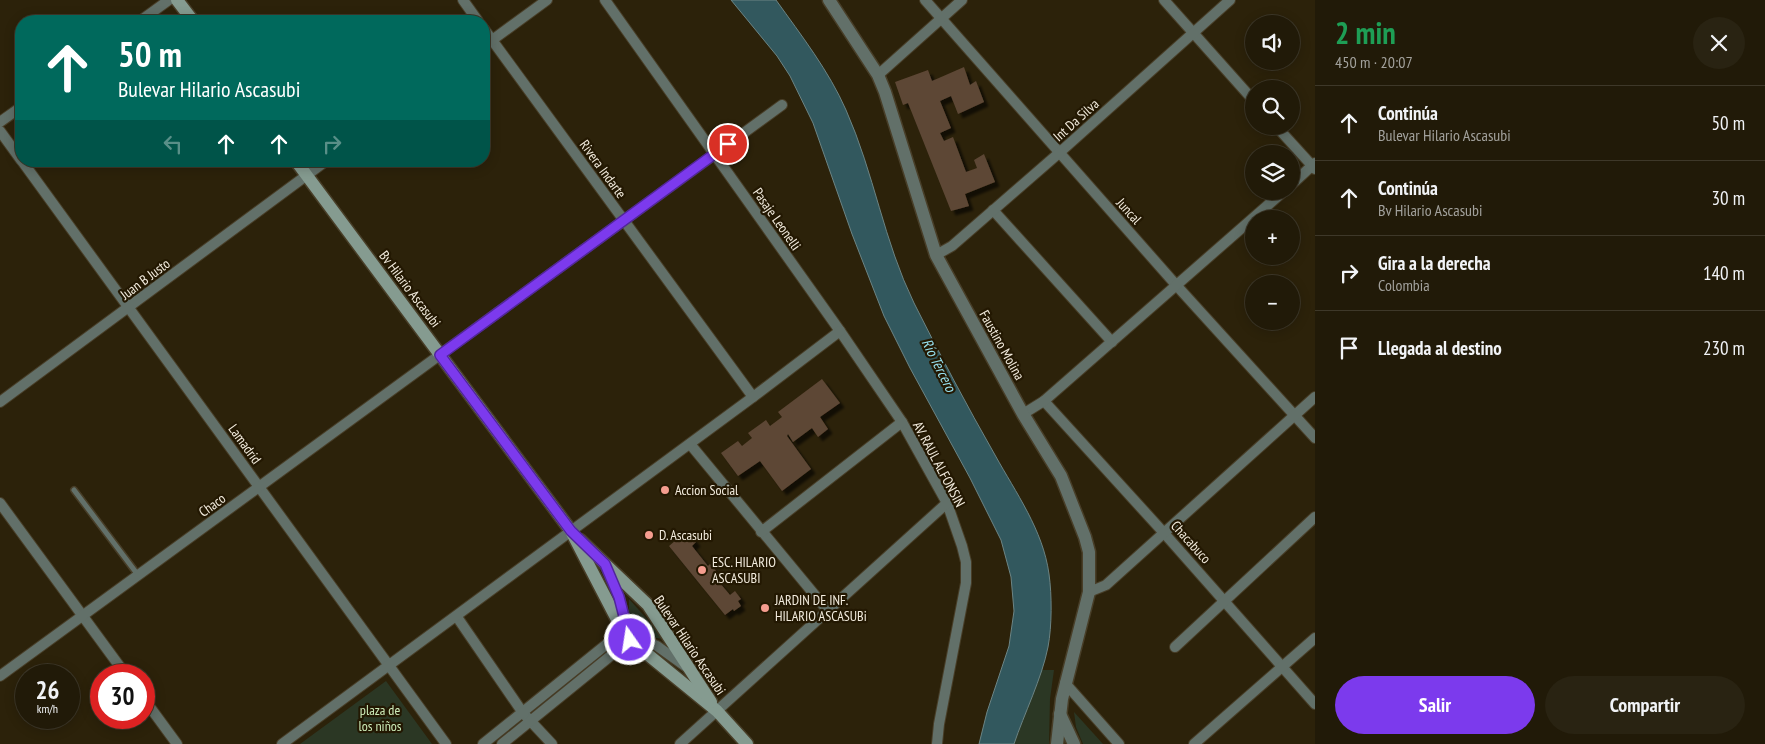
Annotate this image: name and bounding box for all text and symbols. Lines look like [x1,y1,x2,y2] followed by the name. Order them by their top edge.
[1335,13,1396,52] text: 2 min
[1245,15,1300,330] map controls
[1245,15,1300,70] button: sound
[1693,17,1745,69] button: close
[118,31,182,77] text: 50 m
[35,35,100,100] icon: ahead
[1335,52,1413,72] text: 450 m · 20:07
[118,75,300,103] text: Bulevar Hilario Ascasubi
[1245,80,1300,135] button: search
[1049,95,1103,145] street label: Int Da Silva
[1378,101,1438,125] text: Continúa
[1335,109,1363,137] icon: ahead
[1712,111,1745,135] text: 50 m
[707,123,749,165] pin
[1378,125,1511,145] text: Bulevar Hilario Ascasubi
[159,130,187,158] icon: left
[212,130,240,158] icon: ahead
[265,130,293,158] icon: ahead
[318,130,346,158] icon: right
[714,130,742,158] icon: arrive
[576,136,630,202] street label: Rivera Indarte
[1245,145,1300,200] button: layers
[1378,176,1438,200] text: Continúa
[749,184,805,254] street label: Pasaje Leonelli
[1335,184,1363,212] icon: ahead
[1712,186,1745,210] text: 30 m
[1112,193,1146,229] street label: Juncal
[1378,200,1482,220] text: Bv Hilario Ascasubi
[1245,210,1300,265] button: +
[375,247,445,331] street label: Bv Hilario Ascasubi
[1378,251,1491,275] text: Gira a la derecha
[116,254,173,304] street label: Juan B Justo
[1335,259,1363,287] icon: right
[1703,261,1745,285] text: 140 m
[1245,275,1300,330] button: −
[1378,275,1430,295] text: Colombia
[975,307,1029,383] street label: Faustino Molina
[1335,334,1363,362] icon: arrive
[918,335,961,396] water label: Río Tercero
[1378,336,1502,360] text: Llegada al destino
[1703,336,1745,360] text: 230 m
[909,418,969,510] street label: AV. RAUL ALFONSIN
[225,421,265,467] street label: Lamadrid
[675,481,739,499] place label: Accion Social
[659,484,671,496] marker: Accion Social
[195,489,229,521] street label: Chaco
[1167,517,1215,567] street label: Chacabuco
[659,526,712,544] place label: D. Ascasubi
[643,529,655,541] marker: D. Ascasubi
[712,553,776,587] place label: ESC. HILARIO ASCASUBI
[696,564,708,576] marker: ESC. HILARIO ASCASUBI
[774,591,867,625] place label: JARDIN DE INF. HILARIO ASCASUBi
[650,592,730,698] street label: Bulevar Hilario Ascasubi
[759,602,771,614] marker: JARDIN DE INF. HILARIO ASCASUBi
[603,613,655,665] position arrow
[90,664,155,729] speed limit sign: 30
[36,674,59,706] text: 26
[1335,676,1535,734] button: Salir
[1545,676,1745,734] button: Compartir
[37,701,58,716] text: km/h
[358,701,402,735] park label: plaza de los niños

